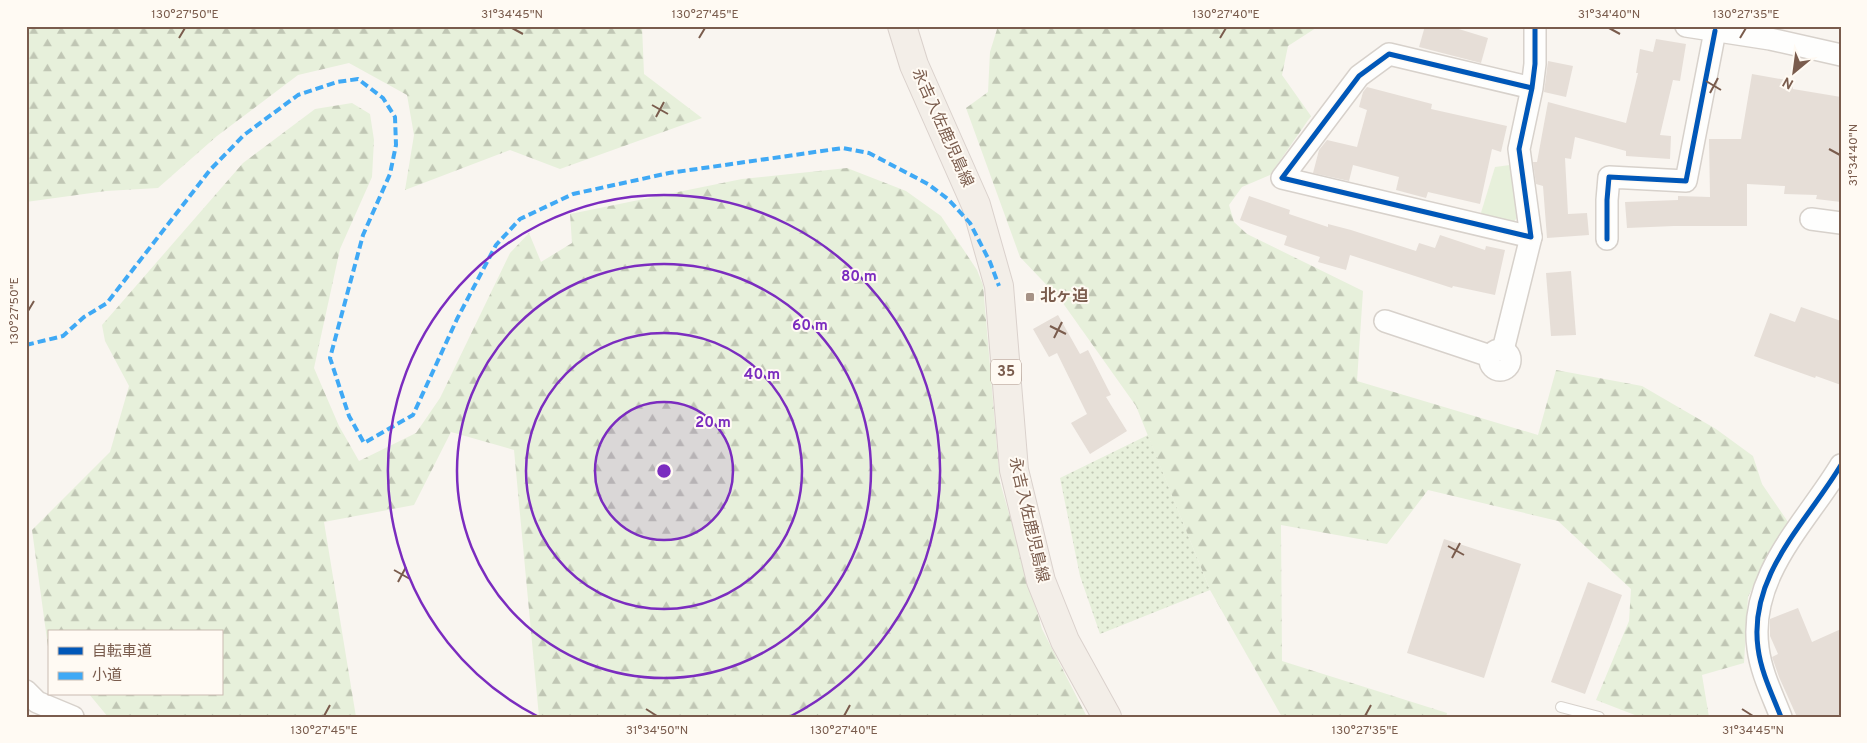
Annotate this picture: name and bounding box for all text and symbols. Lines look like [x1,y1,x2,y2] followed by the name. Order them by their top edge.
[151,7,219,23] text: 130°27'50"E
[481,7,543,23] text: 31°34'45"N
[671,7,739,23] text: 130°27'45"E
[1192,7,1260,23] text: 130°27'40"E
[1578,7,1640,23] text: 31°34'40"N
[1713,7,1779,23] text: 130°27'35"E
[1770,48,1820,98] north arrow
[907,65,977,191] street label: 永吉入佐鹿児島線
[1780,72,1797,92] text: N
[1846,124,1862,186] text: 31°34'40"N
[841,268,877,287] text: 80 m
[7,277,23,345] text: 130°27'50"E
[1040,287,1088,307] place label: 北ヶ迫
[1024,291,1036,303] marker: 北ヶ迫
[792,317,828,336] text: 60 m
[991,360,1021,384] road number: 35
[744,366,780,385] text: 40 m
[695,414,731,433] text: 20 m
[1004,455,1052,585] street label: 永吉入佐鹿児島線
[655,462,673,480] centre of rings
[48,630,222,696] legend
[92,643,152,662] text: 自転車道
[92,667,122,686] text: 小道
[290,723,358,739] text: 130°27'45"E
[626,723,688,739] text: 31°34'50"N
[810,723,878,739] text: 130°27'40"E
[1332,723,1398,739] text: 130°27'35"E
[1722,723,1784,739] text: 31°34'45"N

